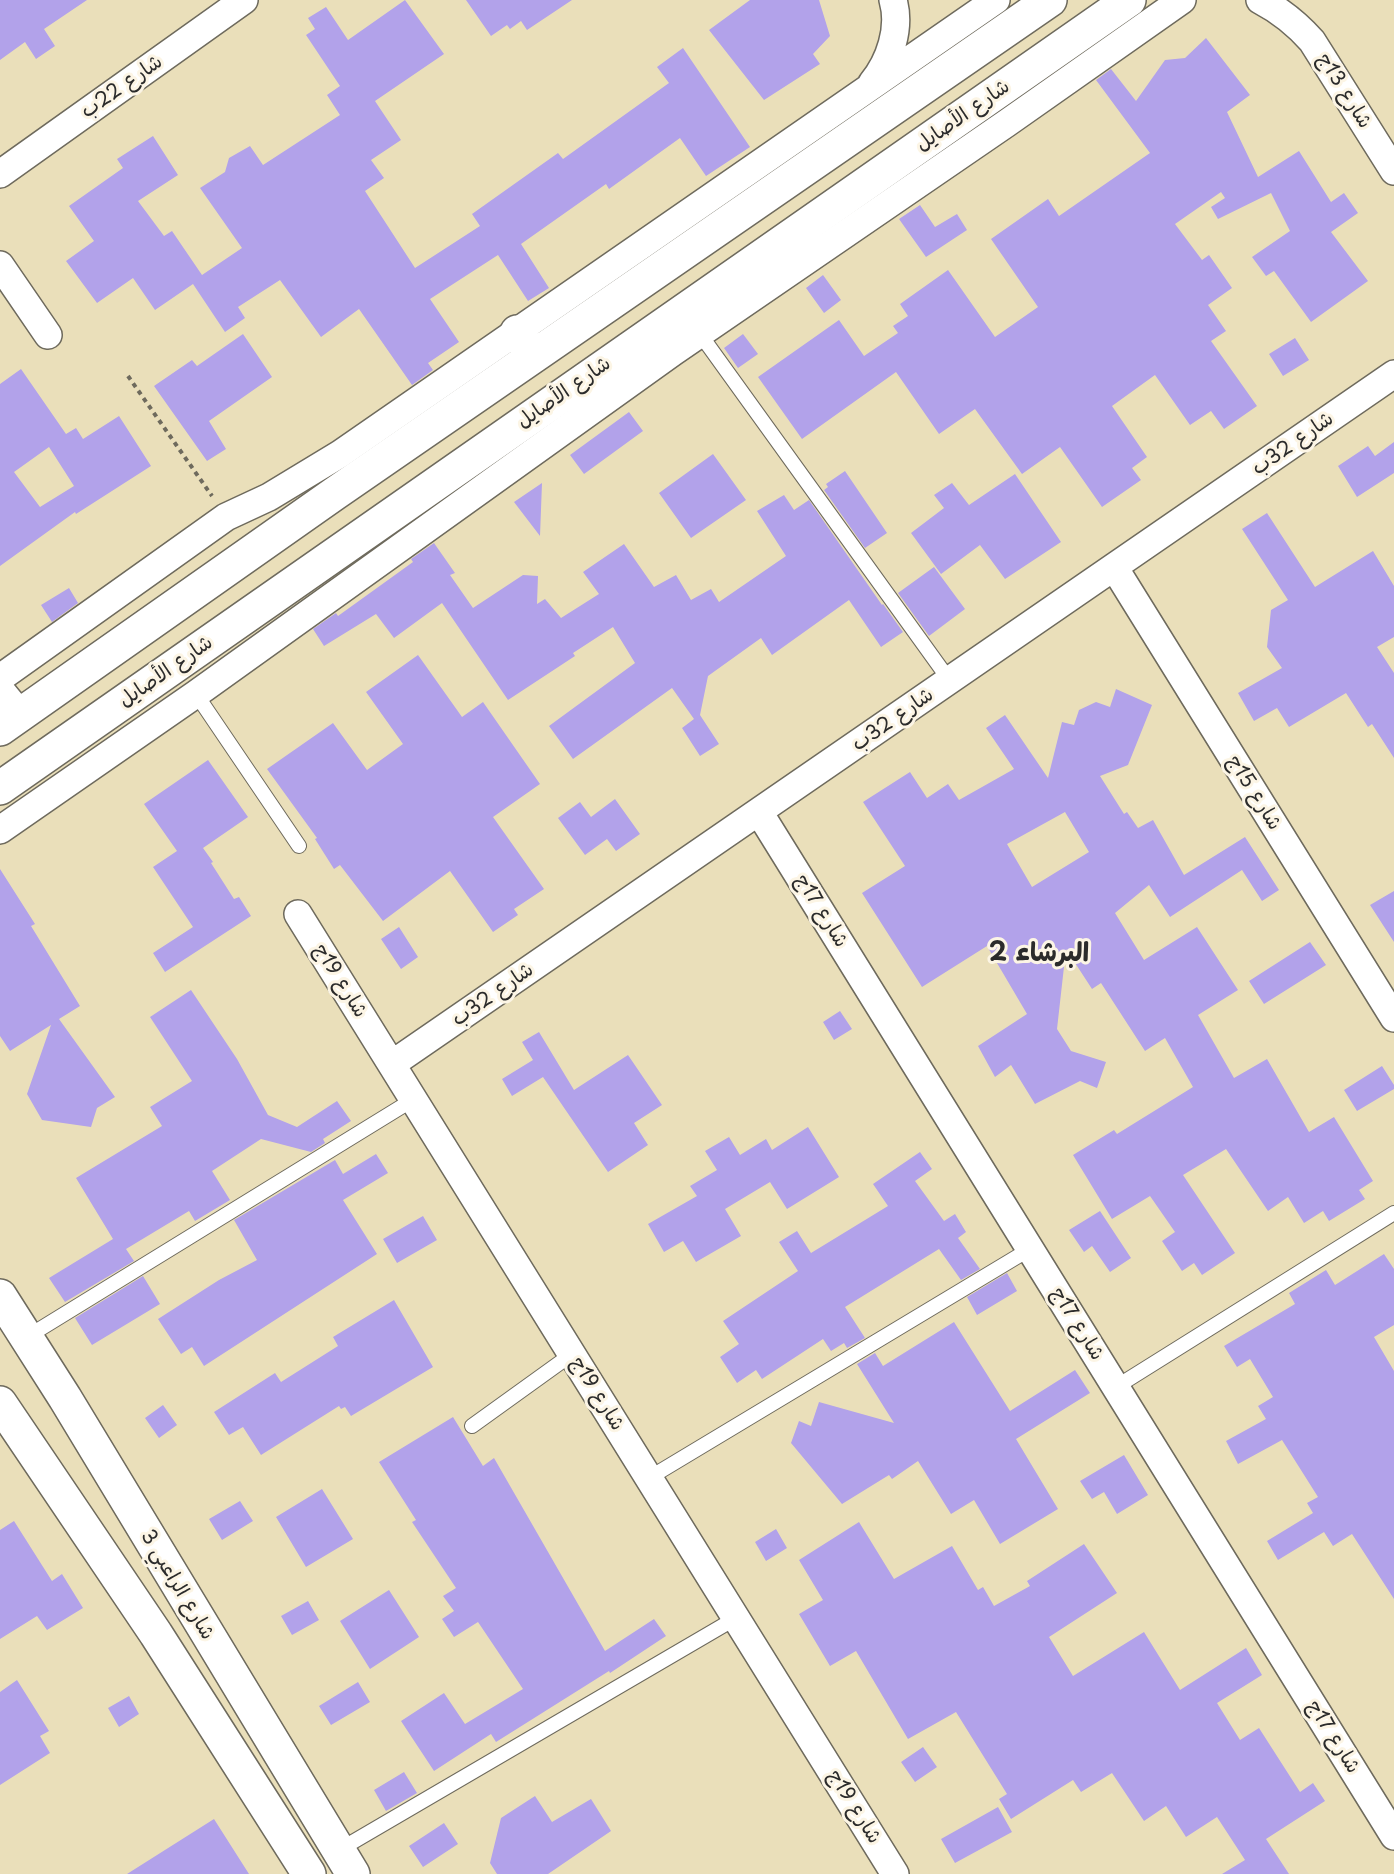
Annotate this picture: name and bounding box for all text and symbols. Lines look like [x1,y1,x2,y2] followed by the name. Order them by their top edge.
[1311,49,1377,133] street label: شارع 13ج
[77,50,167,124] street label: شارع 22ب
[911,75,1015,157] street label: شارع الأصايل
[512,352,616,434] street label: شارع الأصايل
[1248,407,1338,481] street label: شارع 32ب
[114,631,218,713] street label: شارع الأصايل
[848,683,938,757] street label: شارع 32ب
[1222,751,1286,835] street label: شارع 15ج
[789,870,853,952] street label: شارع 17ج
[989,938,1089,970] district label: البرشاء 2
[308,940,372,1022] street label: شارع 19ج
[448,958,538,1032] street label: شارع 32ب
[1045,1283,1109,1365] street label: شارع 17ج
[565,1353,629,1435] street label: شارع 19ج
[135,1526,219,1644] street label: شارع الراعبي 3
[1301,1696,1365,1778] street label: شارع 17ج
[822,1766,886,1848] street label: شارع 19ج

